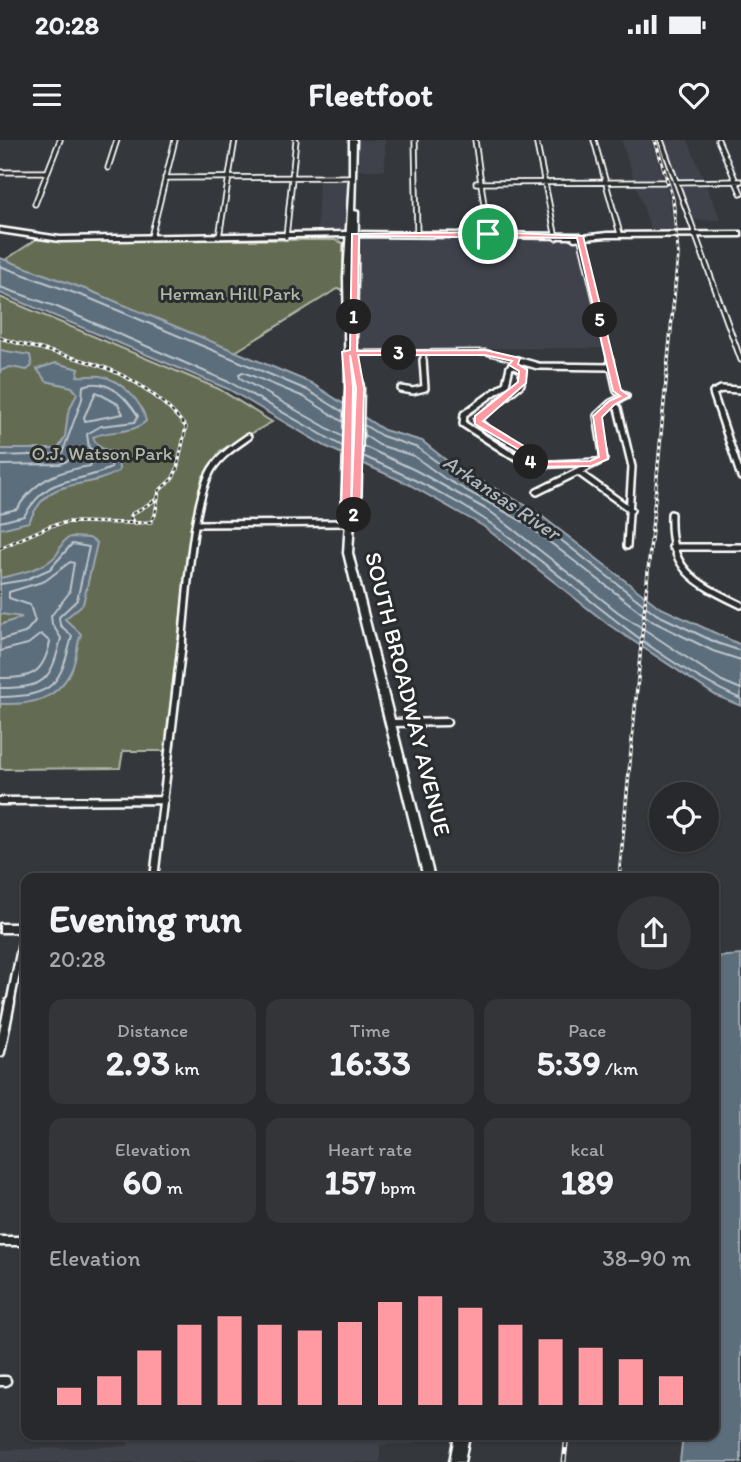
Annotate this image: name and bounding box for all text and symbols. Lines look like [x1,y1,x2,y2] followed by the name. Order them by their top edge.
[35,9,99,41] text: 20:28
[28,76,66,114] icon: menu
[308,76,433,114] text: Fleetfoot
[675,76,713,114] icon: heart
[458,204,518,264] pin
[469,215,507,253] icon: arrive
[160,282,300,305] park label: Herman Hill Park
[336,300,372,334] pin: 1
[582,302,618,338] pin: 5
[349,305,358,328] text: 1
[595,308,604,331] text: 5
[382,336,416,370] pin: 3
[393,341,404,364] text: 3
[32,442,173,465] park label: O.J. Watson Park
[514,444,548,480] pin: 4
[439,449,567,547] water label: Arkansas River
[525,450,536,473] text: 4
[336,498,372,532] pin: 2
[349,503,359,526] text: 2
[359,549,457,839] street label: SOUTH BROADWAY AVENUE
[649,782,719,852] map controls
[649,782,719,852] button: locate
[49,896,242,942] text: Evening run
[617,896,691,970] button: share
[49,945,106,973] text: 20:28
[117,1019,188,1042] text: Distance
[350,1019,390,1042] text: Time
[568,1019,606,1042] text: Pace
[106,1042,170,1084] text: 2.93
[329,1042,411,1084] text: 16:33
[536,1042,601,1084] text: 5:39
[170,1057,200,1080] text: km
[601,1057,638,1080] text: /km
[115,1138,190,1161] text: Elevation
[328,1138,412,1161] text: Heart rate
[570,1138,604,1161] text: kcal
[122,1161,163,1203] text: 60
[324,1161,376,1203] text: 157
[560,1161,614,1203] text: 189
[163,1176,183,1199] text: m
[376,1176,416,1199] text: bpm
[49,1244,140,1272] text: Elevation
[602,1244,691,1272] text: 38–90 m

